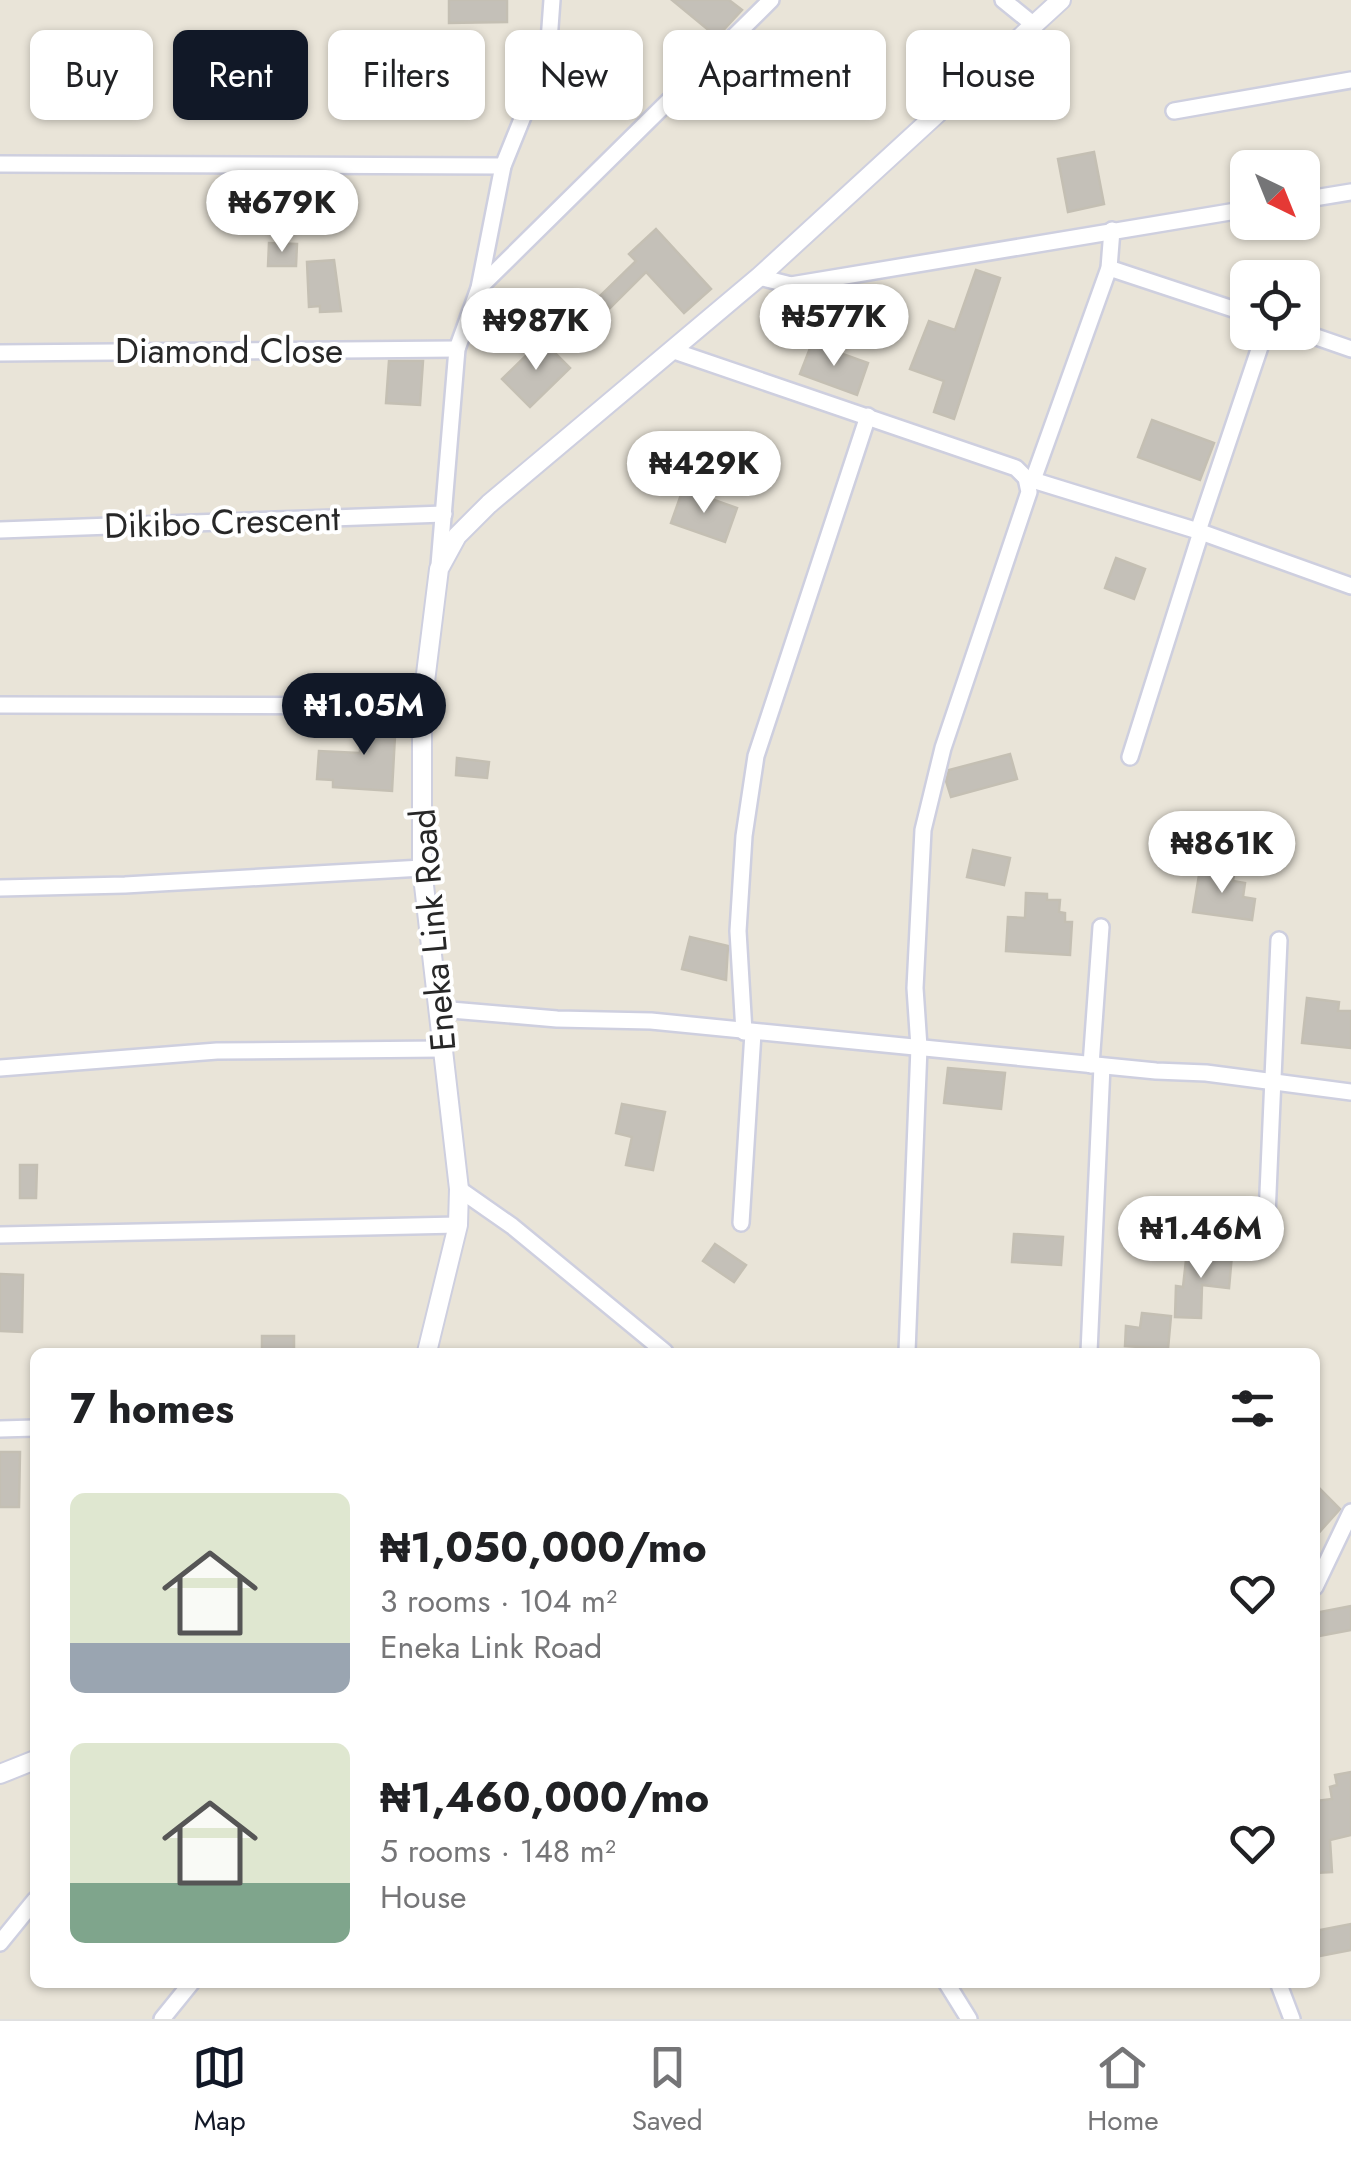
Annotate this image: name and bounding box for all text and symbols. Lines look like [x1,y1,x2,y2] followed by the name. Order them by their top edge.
[30,30,153,120] chip: Buy
[173,30,308,120] chip: Rent
[328,30,485,120] chip: Filters
[505,30,643,120] chip: New
[663,30,886,120] chip: Apartment
[906,30,1070,120] chip: House
[1230,150,1320,240] north arrow
[1230,150,1320,350] map controls
[212,170,352,255] pin: ₦679K
[228,179,336,225] text: ₦679K
[1230,260,1320,350] button: locate
[764,284,904,369] pin: ₦577K
[466,288,606,373] pin: ₦987K
[782,293,886,339] text: ₦577K
[483,297,589,343] text: ₦987K
[115,326,343,376] street label: Diamond Close
[634,431,774,516] pin: ₦429K
[649,440,759,486] text: ₦429K
[103,493,341,551] street label: Dikibo Crescent
[283,673,445,758] pin: ₦1.05M
[304,682,424,728] text: ₦1.05M
[398,807,468,1053] street label: Eneka Link Road
[1152,811,1292,896] pin: ₦861K
[1170,820,1274,866] text: ₦861K
[1120,1196,1282,1281] pin: ₦1.46M
[1140,1205,1262,1251] text: ₦1.46M
[70,1378,234,1439] text: 7 homes
[1225,1381,1280,1436] icon: filters
[380,1517,707,1578] text: ₦1,050,000/mo
[150,1533,270,1653] icon: home
[1225,1566,1280,1621] icon: heart
[380,1578,617,1624] text: 3 rooms · 104 m²
[380,1624,602,1670] text: Eneka Link Road
[380,1767,709,1828] text: ₦1,460,000/mo
[150,1783,270,1903] icon: home
[1225,1816,1280,1871] icon: heart
[380,1828,616,1874] text: 5 rooms · 148 m²
[380,1874,467,1920] text: House
[192,2040,247,2141] tab: Map
[632,2040,703,2141] tab: Saved
[1087,2040,1159,2141] tab: Home

